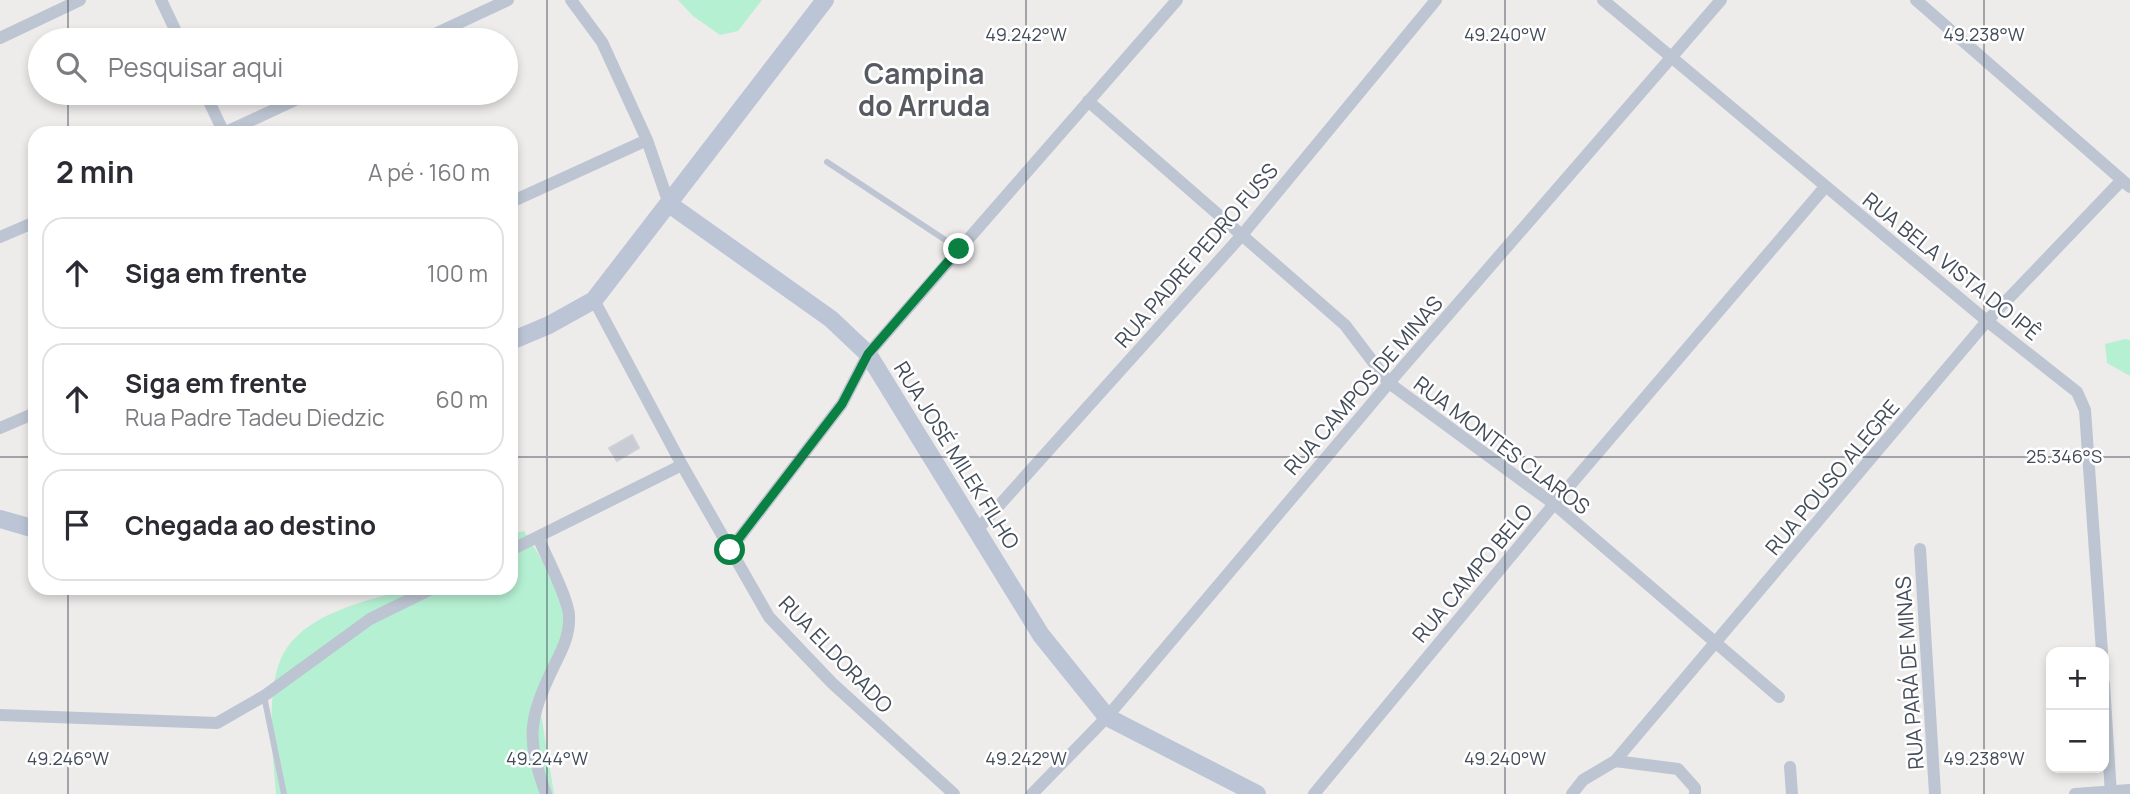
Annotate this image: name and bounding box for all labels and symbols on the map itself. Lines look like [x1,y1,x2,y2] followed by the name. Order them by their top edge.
[985,22,1067,46] text: 49.242°W
[1464,22,1546,46] text: 49.240°W
[1943,22,2025,46] text: 49.238°W
[858,54,990,124] district label: Campina do Arruda
[1108,157,1284,353] street label: RUA PADRE PEDRO FUSS
[1857,186,2047,346] street label: RUA BELA VISTA DO IPÊ
[943,233,974,264] route end
[1277,290,1449,480] street label: RUA CAMPOS DE MINAS
[888,356,1026,554] street label: RUA JOSÉ MILEK FILHO
[1408,370,1596,520] street label: RUA MONTES CLAROS
[1759,393,1905,561] street label: RUA POUSO ALEGRE
[2026,444,2102,468] text: 25.346°S
[1406,498,1538,648] street label: RUA CAMPO BELO
[714,534,745,565] route start
[1888,575,1930,771] street label: RUA PARÁ DE MINAS
[773,589,899,719] street label: RUA ELDORADO
[27,746,109,770] text: 49.246°W
[506,746,588,770] text: 49.244°W
[985,746,1067,770] text: 49.242°W
[1464,746,1546,770] text: 49.240°W
[1943,746,2025,770] text: 49.238°W

